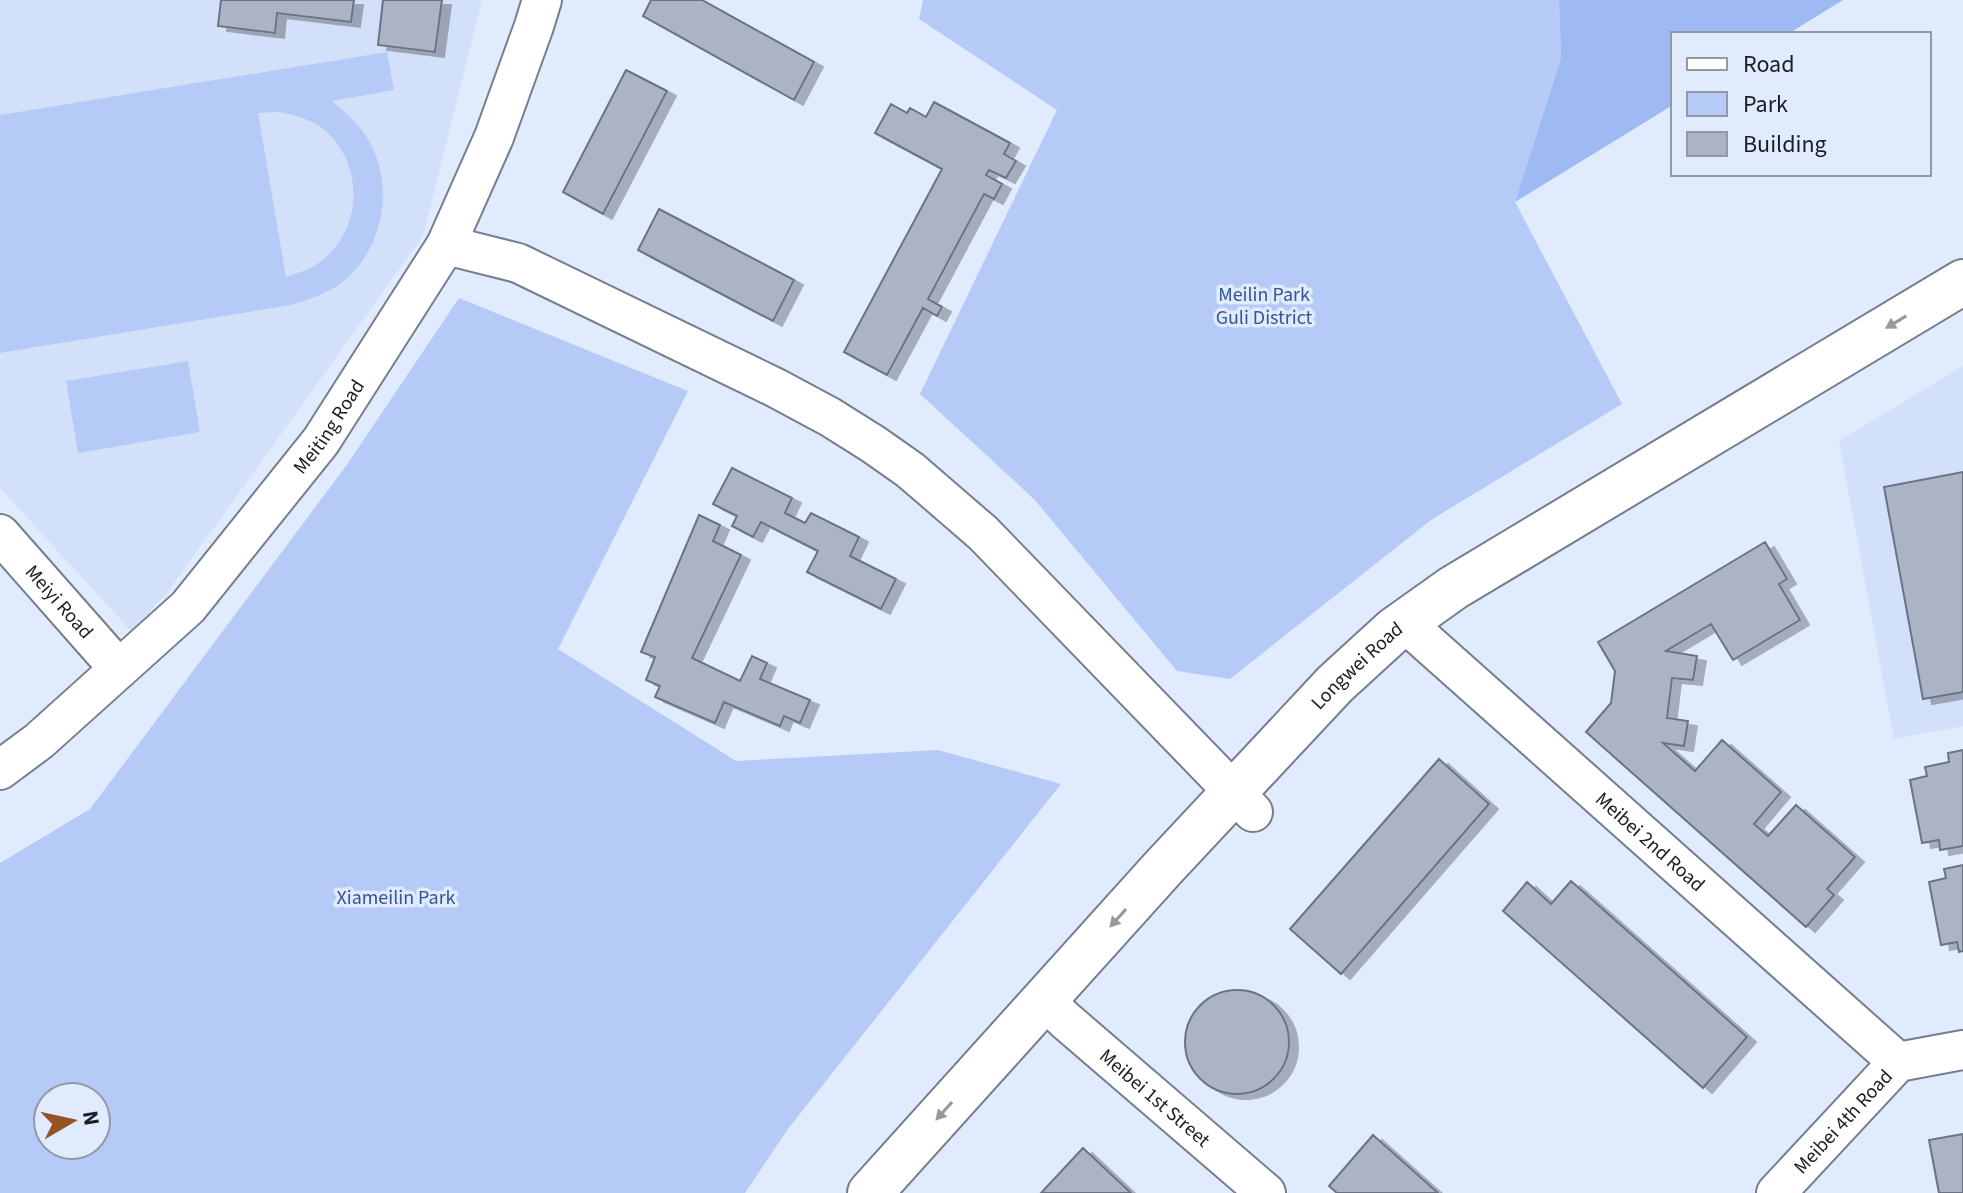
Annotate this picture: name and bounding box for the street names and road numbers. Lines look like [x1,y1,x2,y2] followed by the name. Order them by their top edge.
[287,374,372,480] street label: Meiting Road
[18,559,99,645] street label: Meiyi Road
[1305,615,1409,716] street label: Longwei Road
[1589,786,1711,899] street label: Meibei 2nd Road
[1093,1043,1216,1154] street label: Meibei 1st Street
[1788,1063,1899,1180] street label: Meibei 4th Road

